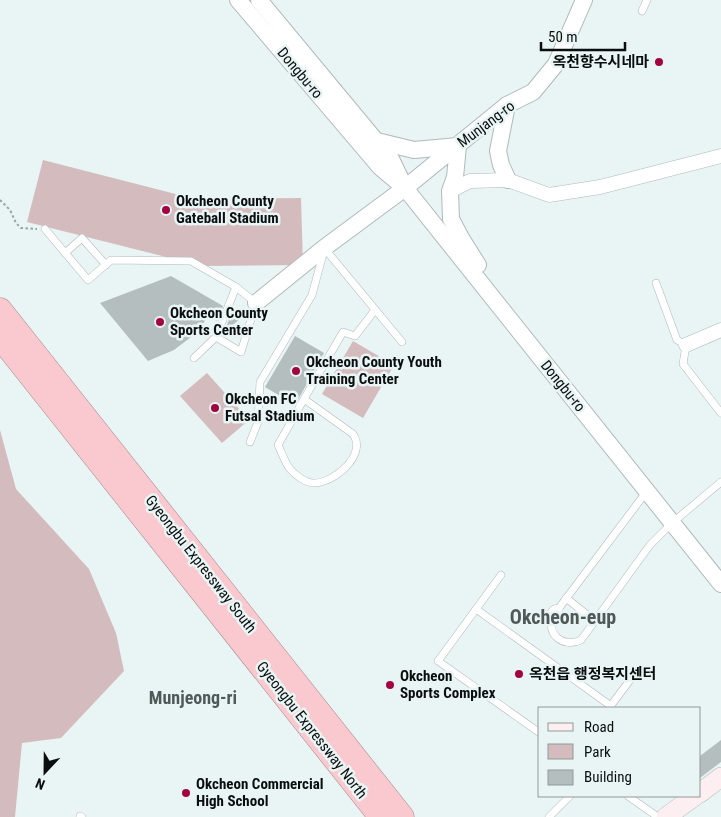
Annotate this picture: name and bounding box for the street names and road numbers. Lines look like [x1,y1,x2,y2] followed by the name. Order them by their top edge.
[273,44,327,102] street label: Dongbu-ro
[454,97,518,151] street label: Munjang-ro
[537,357,589,415] street label: Dongbu-ro
[142,492,260,636] street label: Gyeongbu Expressway South
[253,658,371,802] street label: Gyeongbu Expressway North

